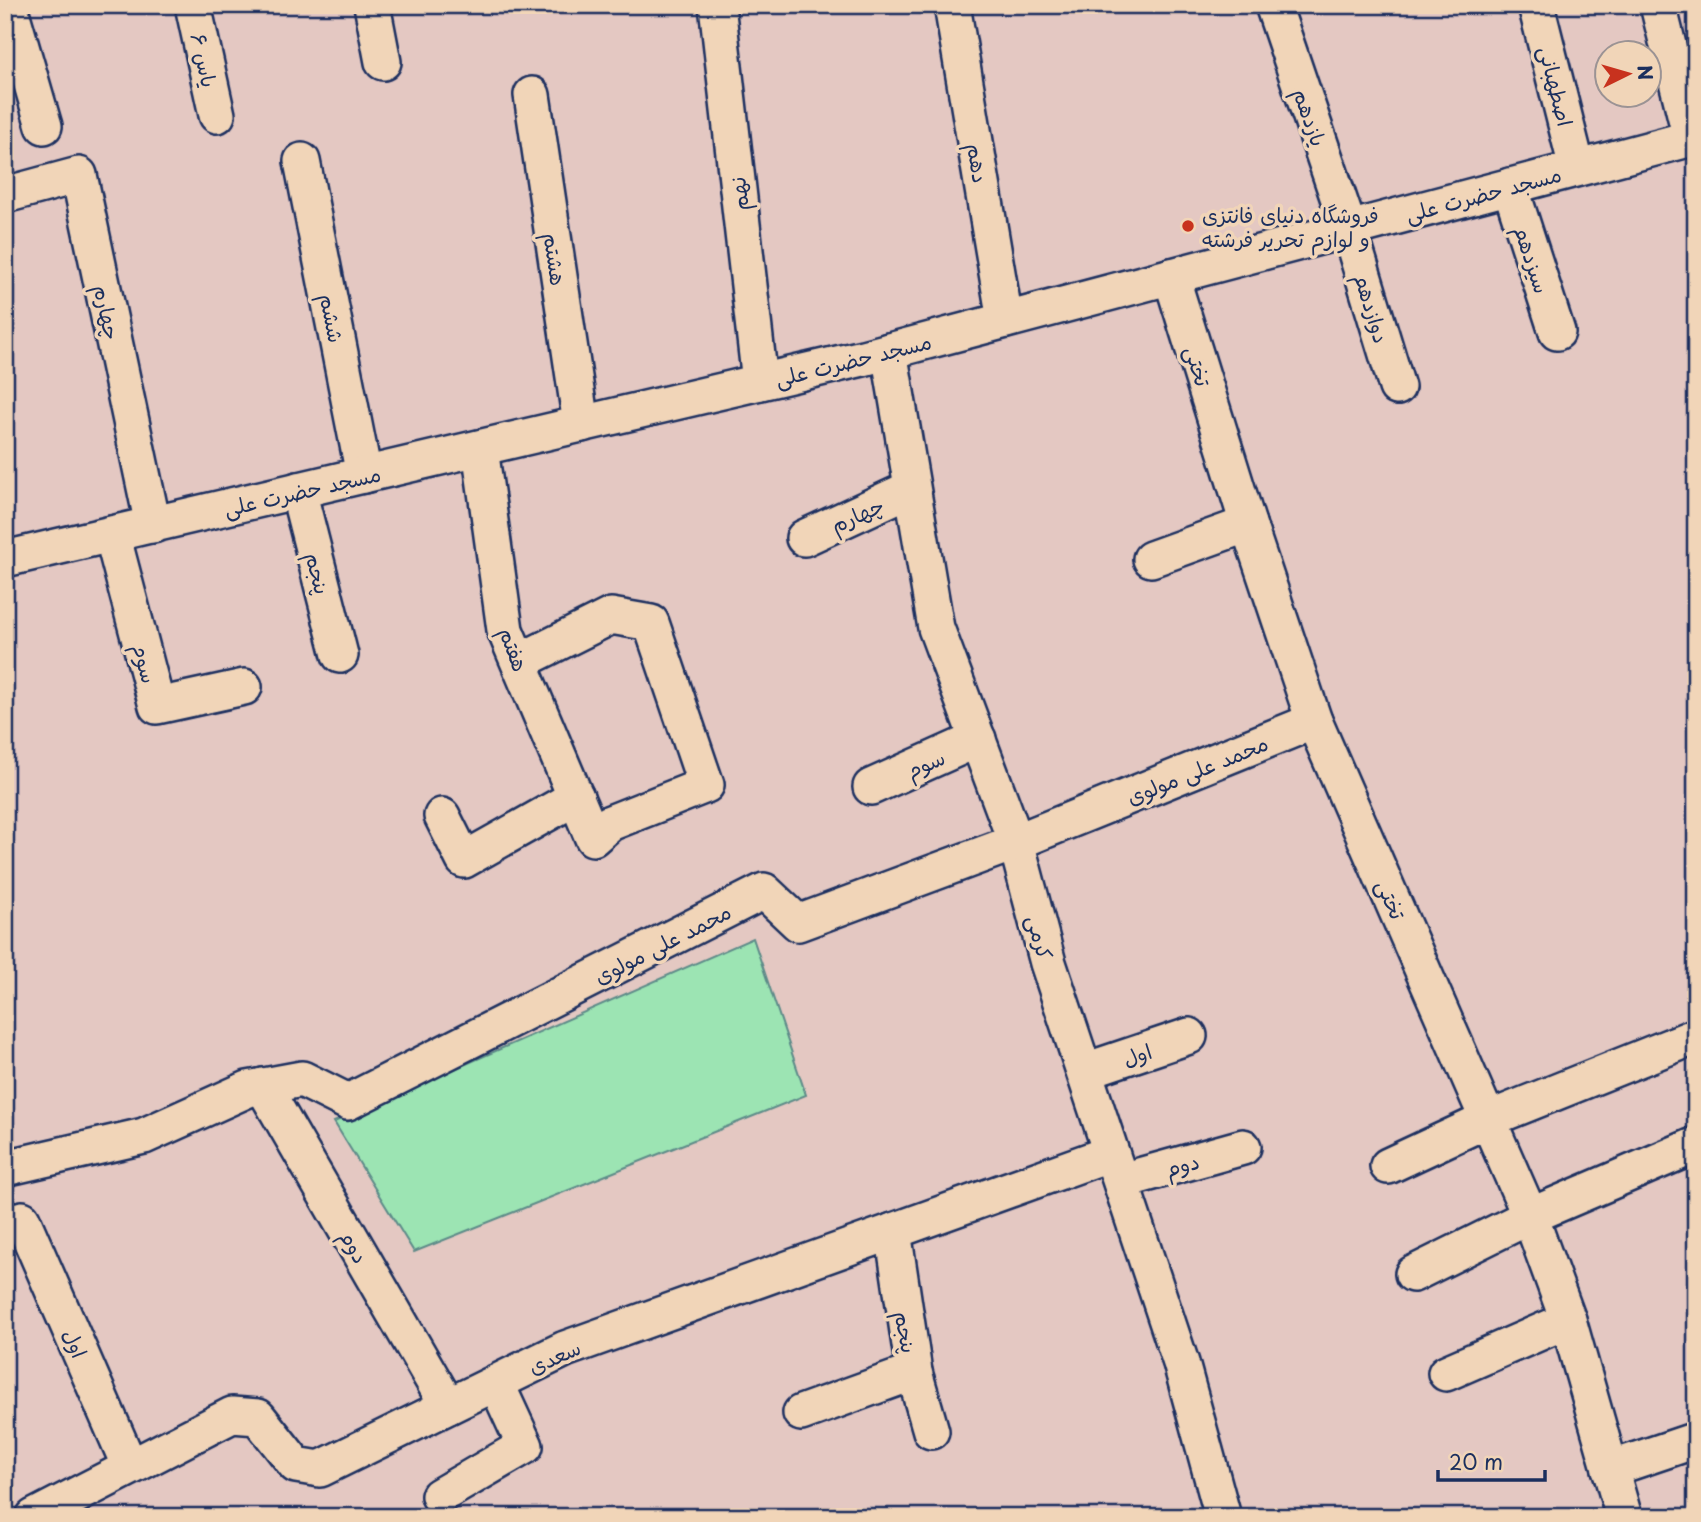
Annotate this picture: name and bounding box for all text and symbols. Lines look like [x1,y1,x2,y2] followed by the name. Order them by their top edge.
[184,30,226,90] street label: یاس ۶
[1592,38,1662,108] north arrow
[1532,43,1582,129] street label: اصطهبانی
[1631,64,1661,81] text: N
[1284,84,1336,151] street label: یازدهم
[958,141,998,185] street label: دهم
[1401,157,1565,229] street label: مسجد حضرت علی
[720,175,758,213] street label: نهم
[1202,198,1379,256] place label: فروشگاه دنیای فانتزی و لوازم تحریر فرشته
[1180,218,1196,234] marker: فروشگاه دنیای فانتزی و لوازم تحریر فرشته
[1505,221,1559,298] street label: سیزدهم
[534,230,576,288] street label: هشتم
[1345,269,1399,347] street label: دوازدهم
[85,282,129,343] street label: چهارم
[311,291,353,346] street label: ششم
[771,324,935,394] street label: مسجد حضرت علی
[1178,342,1221,391] street label: تختی
[220,456,384,524] street label: مسجد حضرت علی
[825,488,890,542] street label: چهارم
[296,549,340,598] street label: پنجم
[490,622,538,676] street label: هفتم
[123,640,167,687] street label: سوم
[1121,726,1273,812] street label: محمد علی مولوی
[900,740,951,788] street label: سوم
[1369,874,1415,925] street label: تختی
[588,895,736,991] street label: محمد علی مولوی
[1020,911,1062,963] street label: کرمی
[1118,1034,1156,1074] street label: اول
[1161,1144,1203,1186] street label: دوم
[331,1223,377,1270] street label: دوم
[886,1308,926,1356] street label: پنجم
[56,1323,96,1363] street label: اول
[522,1330,586,1382] street label: سعدی
[1438,1438,1545,1482] scale bar
[1449,1445,1503,1477] text: 20 m

